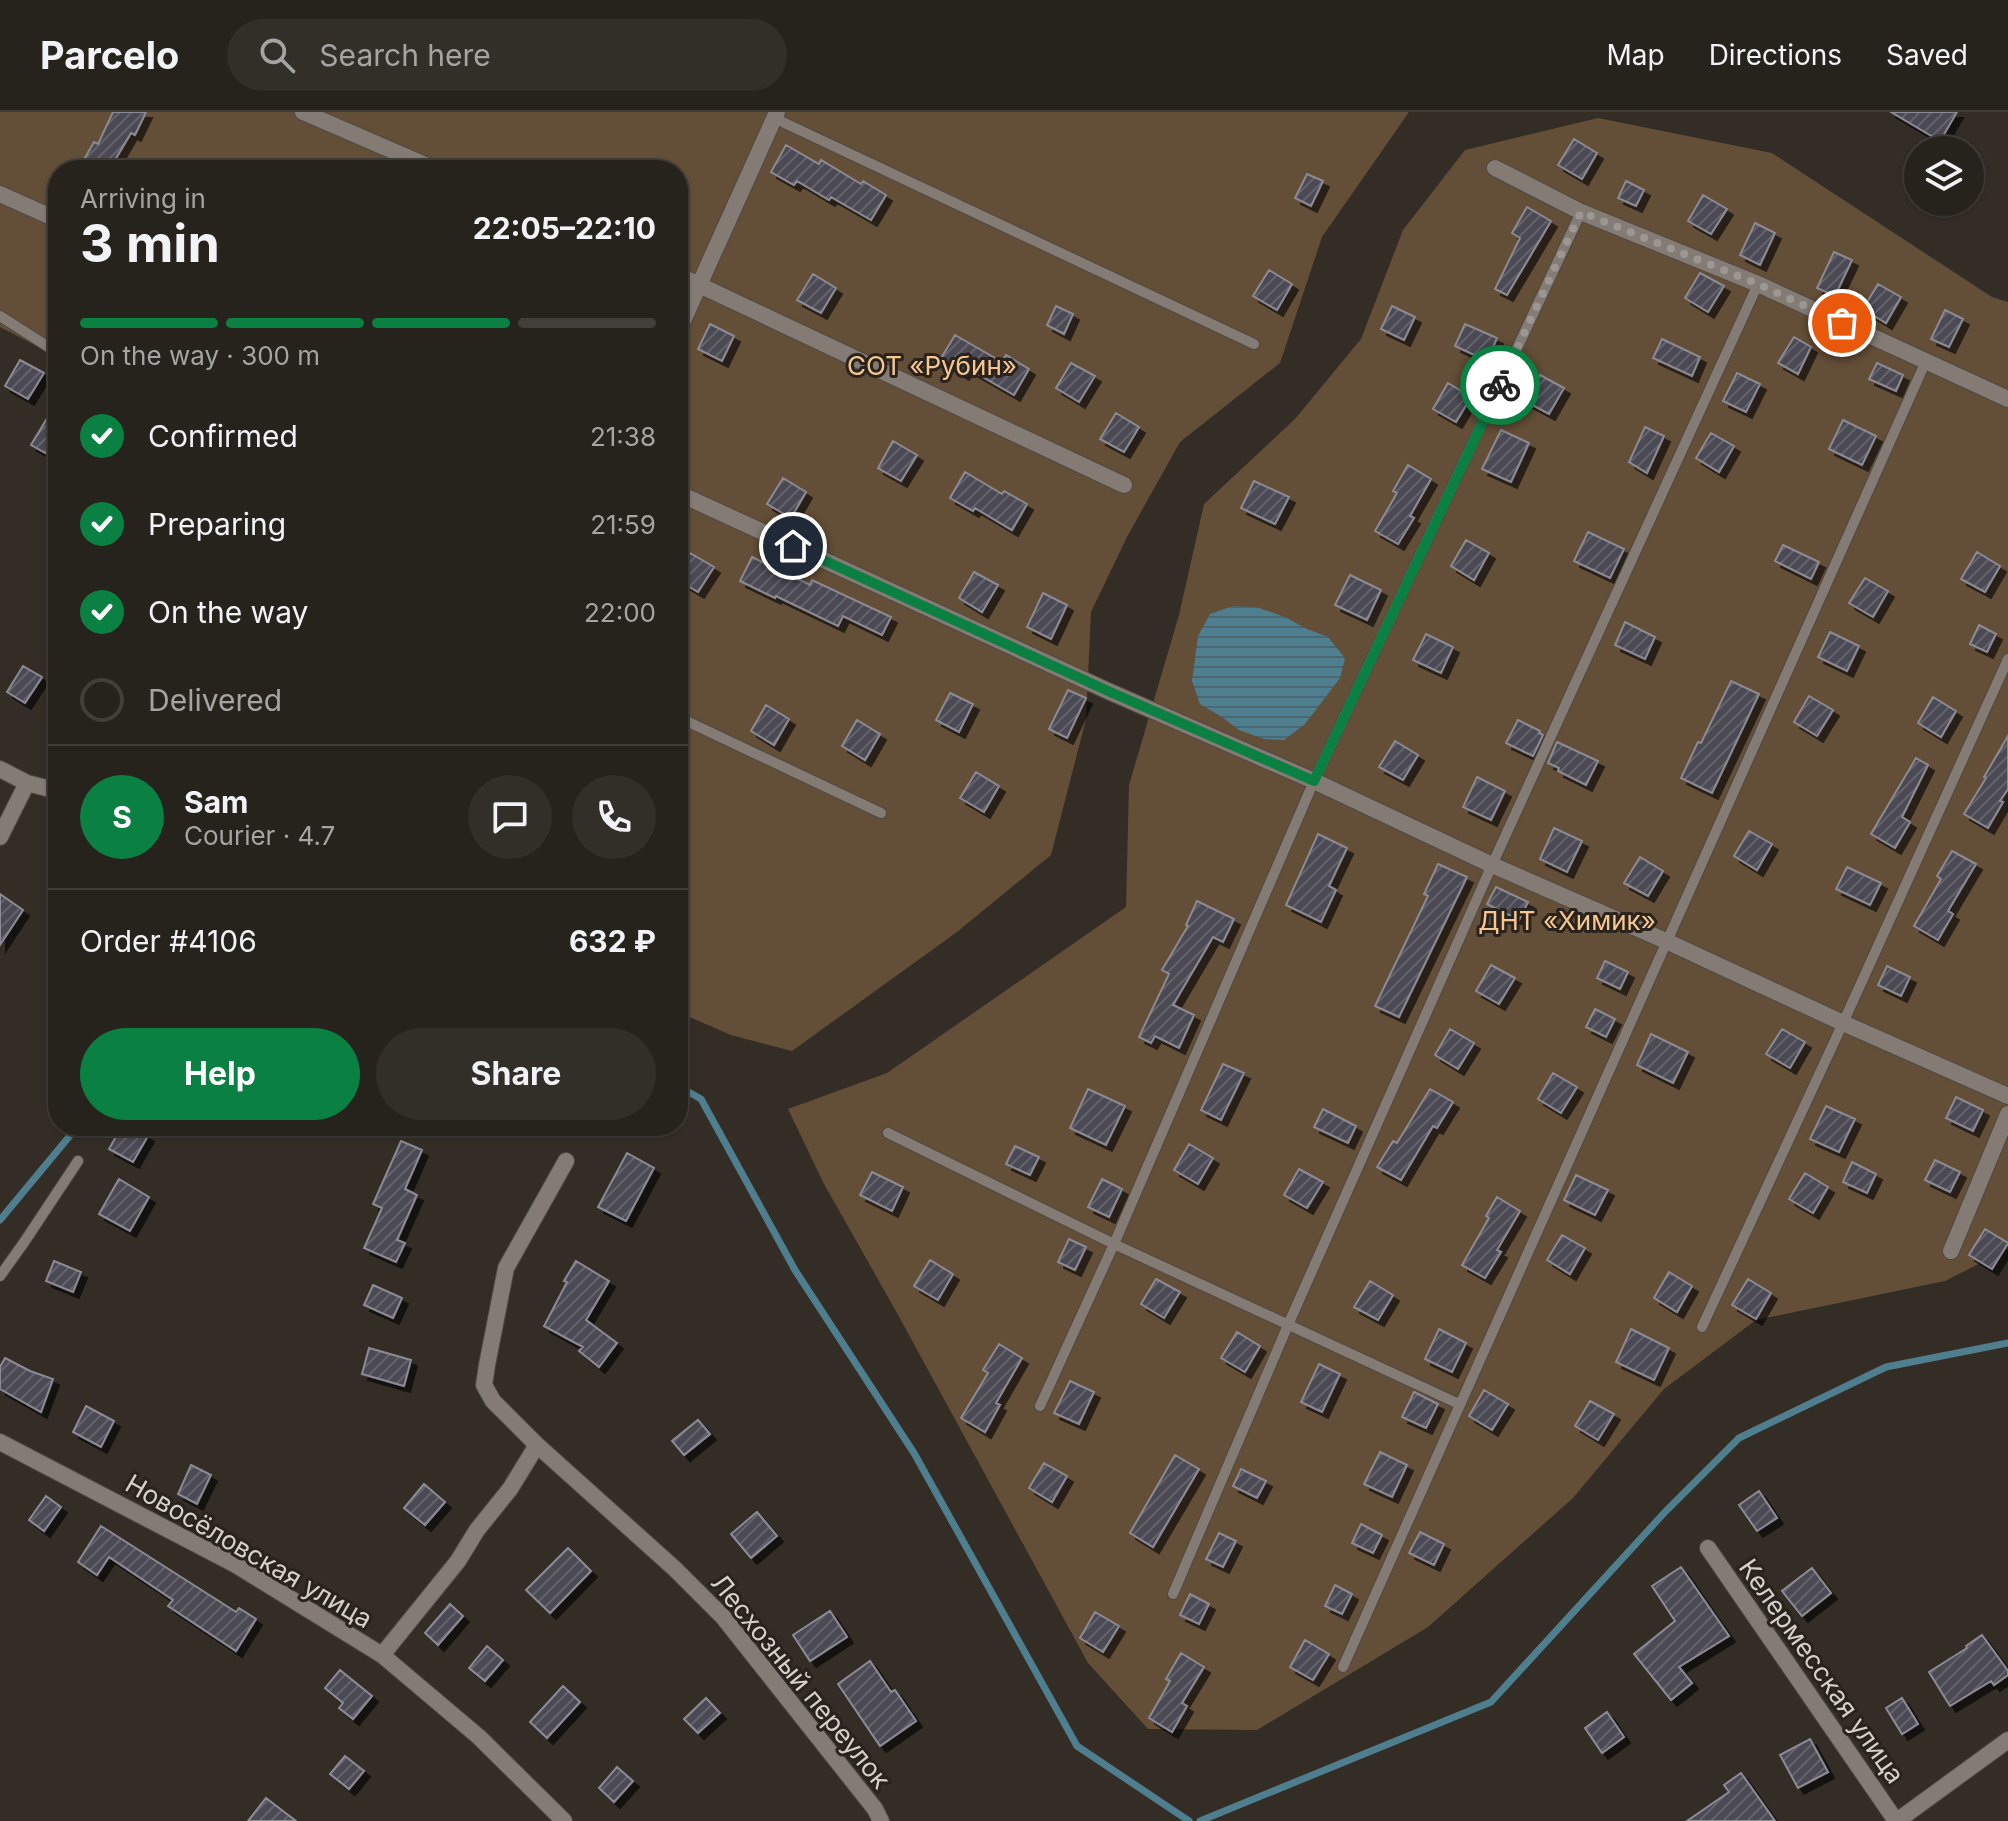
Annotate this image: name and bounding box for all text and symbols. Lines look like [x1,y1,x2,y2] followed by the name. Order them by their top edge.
[227,19,787,91] search box
[40,32,179,78] text: Parcelo
[255,33,299,77] icon: search
[319,37,491,73] text: Search here
[1606,38,1665,72] text: Map
[1709,38,1842,72] text: Directions
[1886,38,1968,72] text: Saved
[1904,136,1984,216] map controls
[1904,136,1984,216] button: layers
[80,183,206,214] text: Arriving in
[473,210,656,246] text: 22:05–22:10
[80,212,220,275] text: 3 min
[1808,289,1876,357] pin
[1820,301,1864,345] icon: bag
[80,340,320,371] text: On the way · 300 m
[1460,345,1540,425] courier
[847,350,1017,381] park label: СОТ «Рубин»
[1478,363,1522,407] icon: bike
[80,414,124,458] icon: check
[148,418,298,454] text: Confirmed
[590,421,656,452] text: 21:38
[80,502,124,546] icon: check
[148,506,286,542] text: Preparing
[590,509,656,540] text: 21:59
[759,512,827,580] pin
[771,524,815,568] icon: home
[80,590,124,634] icon: check
[148,594,308,630] text: On the way
[584,597,656,628] text: 22:00
[148,682,282,718] text: Delivered
[468,775,552,859] button: chat
[572,775,656,859] button: phone
[184,784,248,820] text: Sam
[112,799,132,835] text: S
[184,820,335,851] text: Courier · 4.7
[1478,905,1656,936] park label: ДНТ «Химик»
[80,923,257,959] text: Order #4106
[569,923,656,959] text: 632 ₽
[80,1028,360,1120] button: Help
[376,1028,656,1120] button: Share
[120,1468,378,1634] street label: Новосёловская улица
[1733,1553,1911,1789] street label: Келермесская улица
[705,1567,897,1795] street label: Лесхозный переулок

